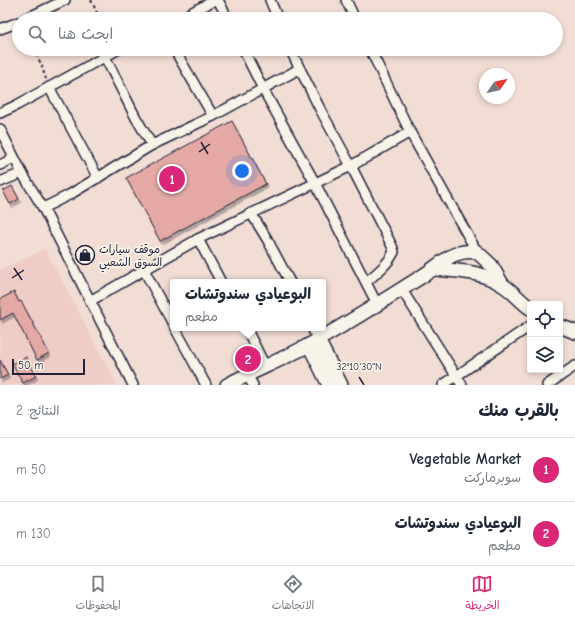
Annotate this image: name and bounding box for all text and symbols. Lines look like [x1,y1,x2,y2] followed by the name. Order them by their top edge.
[12,12,563,56] search box
[26,23,48,45] icon: search
[58,25,113,43] text: ابحث هنا
[479,68,515,104] north arrow
[232,161,252,181] your location
[159,164,185,194] pin: 1
[99,243,162,273] place label: موقف سيارات السوق الشعبي
[74,244,96,266] shop icon: موقف سيارات السوق الشعبي
[170,279,326,331] popup
[185,285,311,303] text: البوعيادي سندوتشات
[527,301,563,373] map controls
[527,301,563,337] button: locate
[185,309,218,324] text: مطعم
[527,337,563,373] button: layers
[235,344,261,374] pin: 2
[12,357,85,376] scale bar
[18,359,43,372] text: 50 m
[336,361,382,373] text: 32°10'30"N
[478,401,559,420] text: بالقرب منك
[16,403,60,418] text: النتائج: 2
[409,450,521,468] text: Vegetable Market
[16,462,46,477] text: 50 m
[543,462,549,477] text: 1
[464,470,521,485] text: سوبرماركت
[395,514,521,532] text: البوعيادي سندوتشات
[16,526,51,541] text: 130 m
[543,526,549,541] text: 2
[488,538,521,553] text: مطعم
[76,573,121,615] tab: المحفوظات
[272,573,314,615] tab: الاتجاهات
[465,573,500,615] tab: الخريطة

